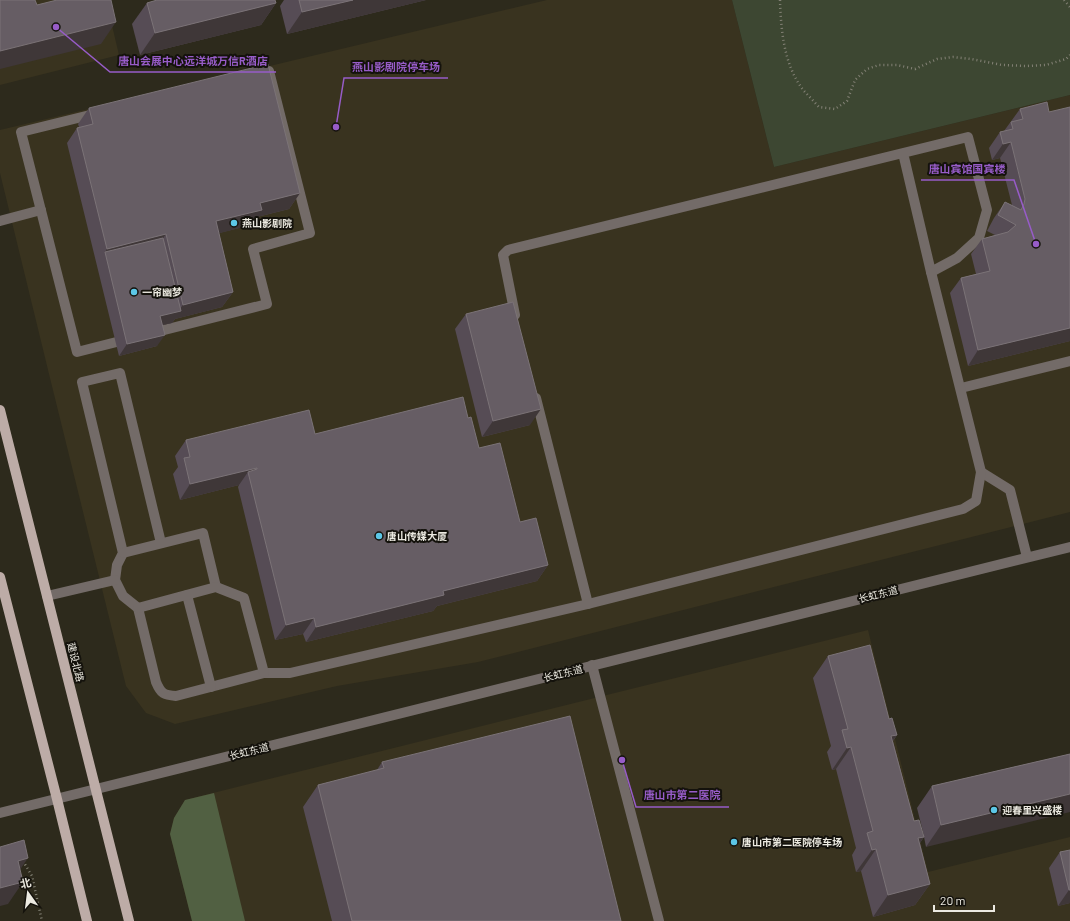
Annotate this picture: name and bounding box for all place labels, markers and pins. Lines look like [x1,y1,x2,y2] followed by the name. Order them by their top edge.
[110,49,276,72] callout: 唐山会展中心远洋城万信R酒店
[344,55,448,78] callout: 燕山影剧院停车场
[921,157,1014,180] callout: 唐山宾馆国宾楼
[242,217,292,229] place label: 燕山影剧院
[229,218,239,228] marker: 燕山影剧院
[142,286,182,298] place label: 一帘幽梦
[129,287,139,297] marker: 一帘幽梦
[387,530,447,542] place label: 唐山传媒大厦
[374,531,384,541] marker: 唐山传媒大厦
[636,784,729,807] callout: 唐山市第二医院
[1002,804,1062,816] place label: 迎春里兴盛楼
[989,805,999,815] marker: 迎春里兴盛楼
[742,836,842,848] place label: 唐山市第二医院停车场
[729,837,739,847] marker: 唐山市第二医院停车场

